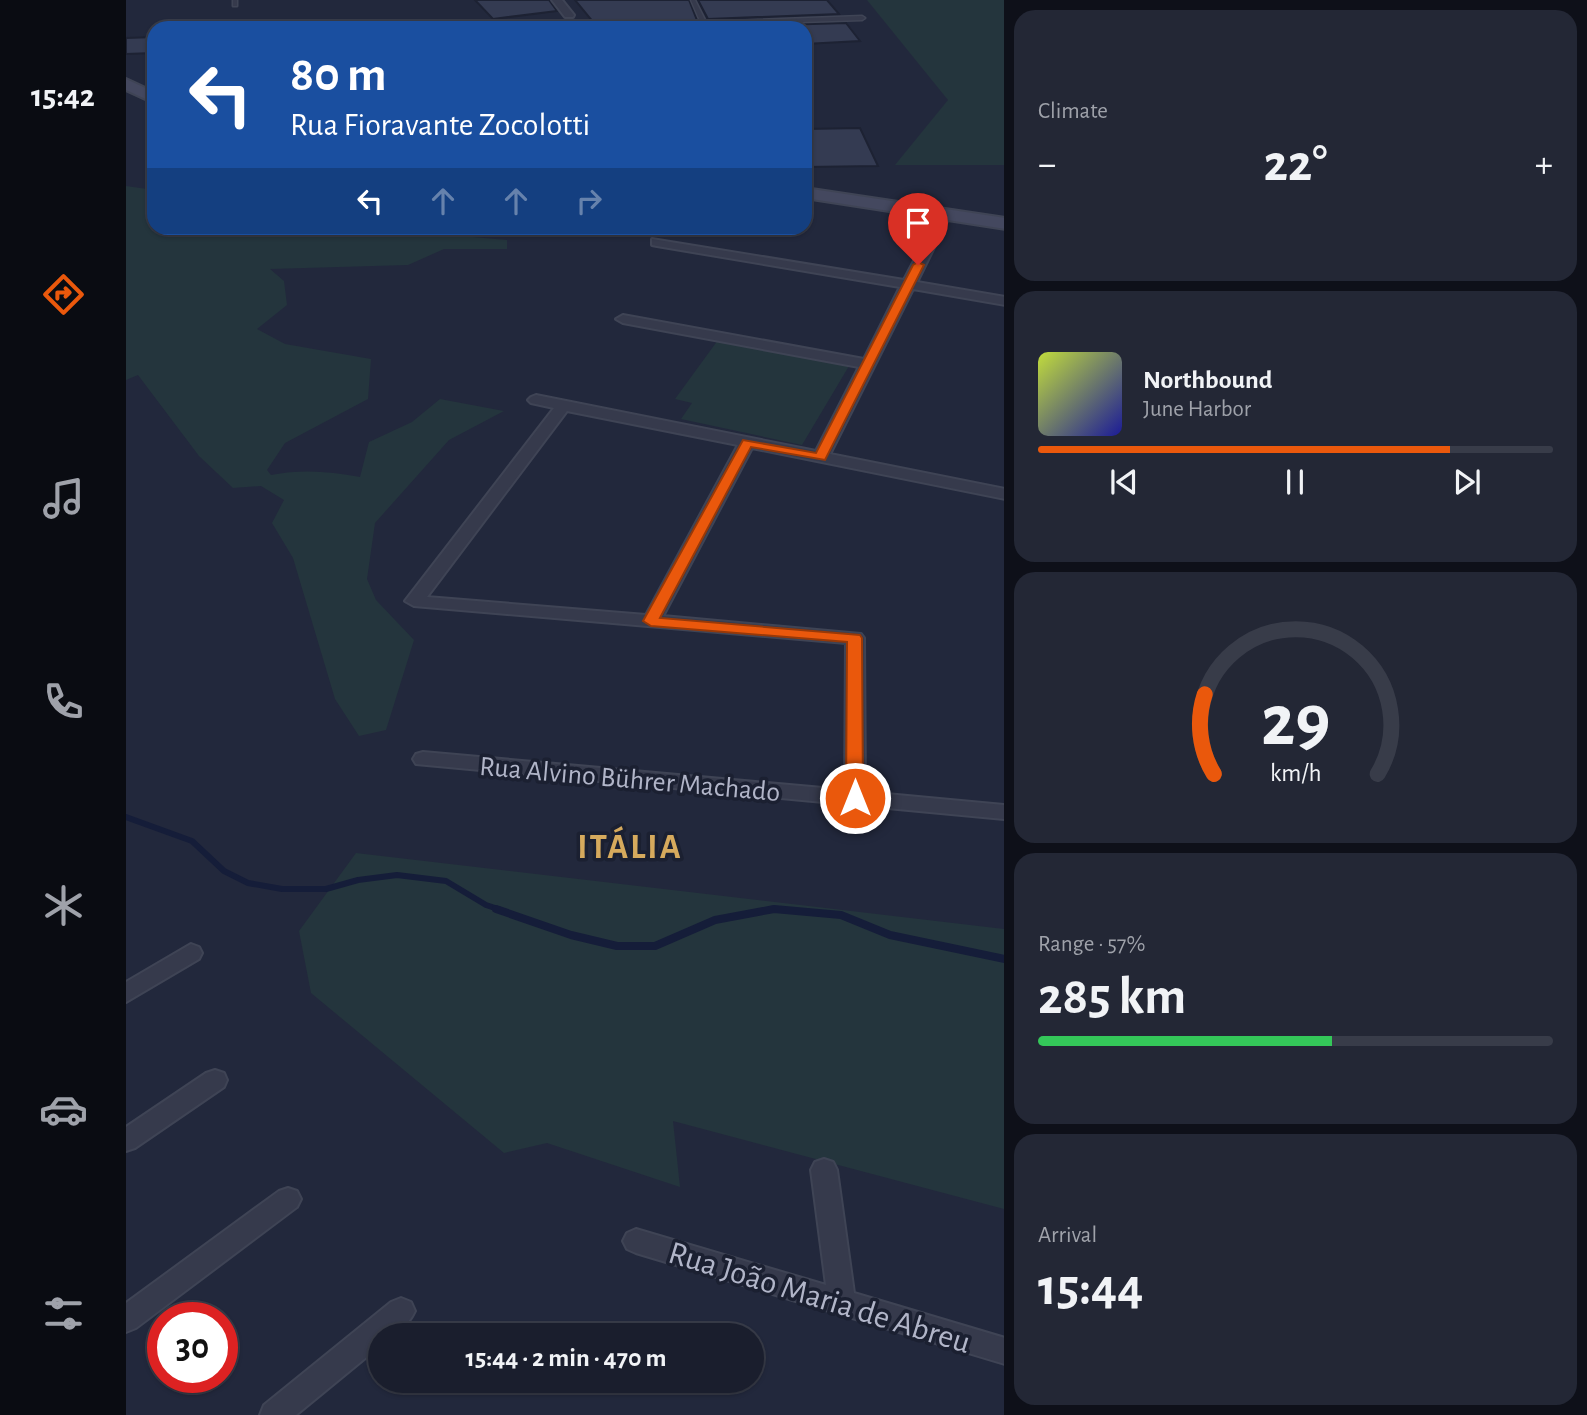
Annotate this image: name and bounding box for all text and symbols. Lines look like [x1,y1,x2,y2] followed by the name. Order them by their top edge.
[175,49,266,140] icon: left
[290,51,387,100] text: 80 m
[31,80,95,112] text: 15:42
[1038,100,1108,123] text: Climate
[290,109,590,141] text: Rua Fioravante Zocolotti
[1263,138,1328,190] text: 22°
[1038,146,1056,184] text: −
[1535,146,1553,184] text: +
[351,182,389,220] icon: left
[424,182,462,220] icon: ahead
[497,182,535,220] icon: ahead
[570,182,608,220] icon: right
[888,193,948,265] pin
[899,204,937,242] icon: arrive
[39,270,88,319] icon: directions
[1143,367,1272,393] text: Northbound
[1143,398,1251,421] text: June Harbor
[1105,463,1143,501] icon: previous
[1276,463,1314,501] icon: pause
[1448,463,1486,501] icon: next
[39,474,88,523] icon: music
[39,677,88,726] icon: phone
[1261,686,1330,759] text: 29
[478,753,781,807] street label: Rua Alvino Bührer Machado
[1270,760,1321,785] text: km/h
[818,761,892,835] position arrow
[577,826,683,865] district label: ITÁLIA
[39,881,88,930] icon: climate
[1038,933,1145,956] text: Range · 57%
[1038,971,1186,1023] text: 285 km
[39,1085,88,1134] icon: car
[1038,1224,1097,1247] text: Arrival
[664,1237,974,1360] street label: Rua João Maria de Abreu
[1038,1262,1143,1314] text: 15:44
[39,1289,88,1338] icon: filters
[147,1302,238,1393] speed limit sign: 30
[466,1345,666,1371] text: 15:44 · 2 min · 470 m

